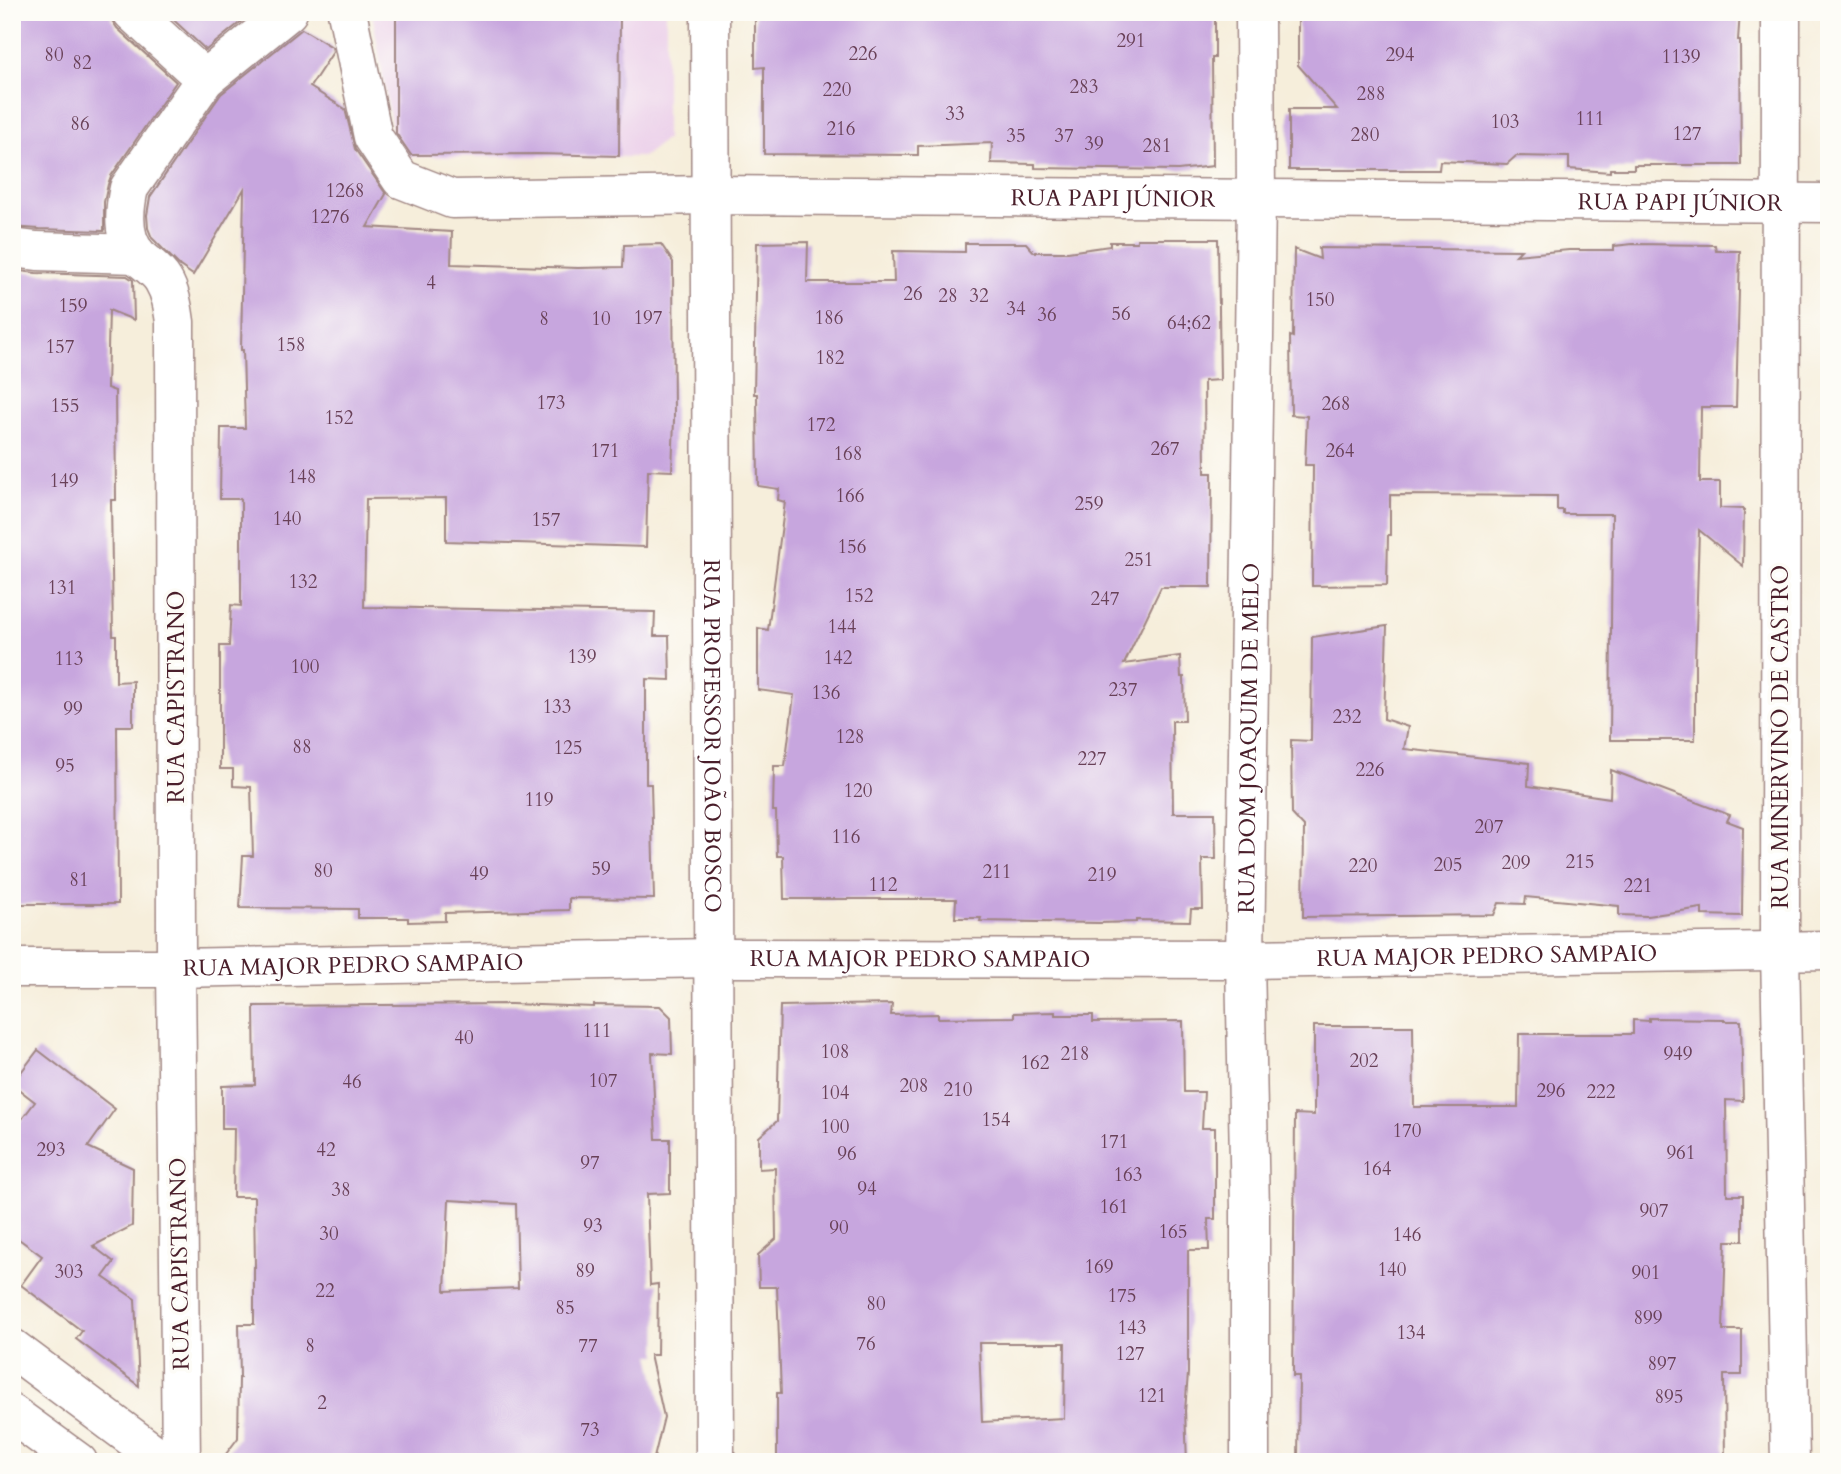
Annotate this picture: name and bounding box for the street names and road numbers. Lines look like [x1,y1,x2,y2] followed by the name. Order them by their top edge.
[1011,182,1216,215] street label: RUA PAPI JÚNIOR
[1577,186,1783,219] street label: RUA PAPI JÚNIOR
[696,559,729,913] street label: RUA PROFESSOR JOÃO BOSCO
[1231,562,1267,914] street label: RUA DOM JOAQUIM DE MELO
[1765,565,1796,909] street label: RUA MINERVINO DE CASTRO
[161,591,192,803] street label: RUA CAPISTRANO
[1316,938,1658,974] street label: RUA MAJOR PEDRO SAMPAIO
[749,943,1090,975] street label: RUA MAJOR PEDRO SAMPAIO
[182,947,524,984] street label: RUA MAJOR PEDRO SAMPAIO
[162,1157,197,1371] street label: RUA CAPISTRANO

